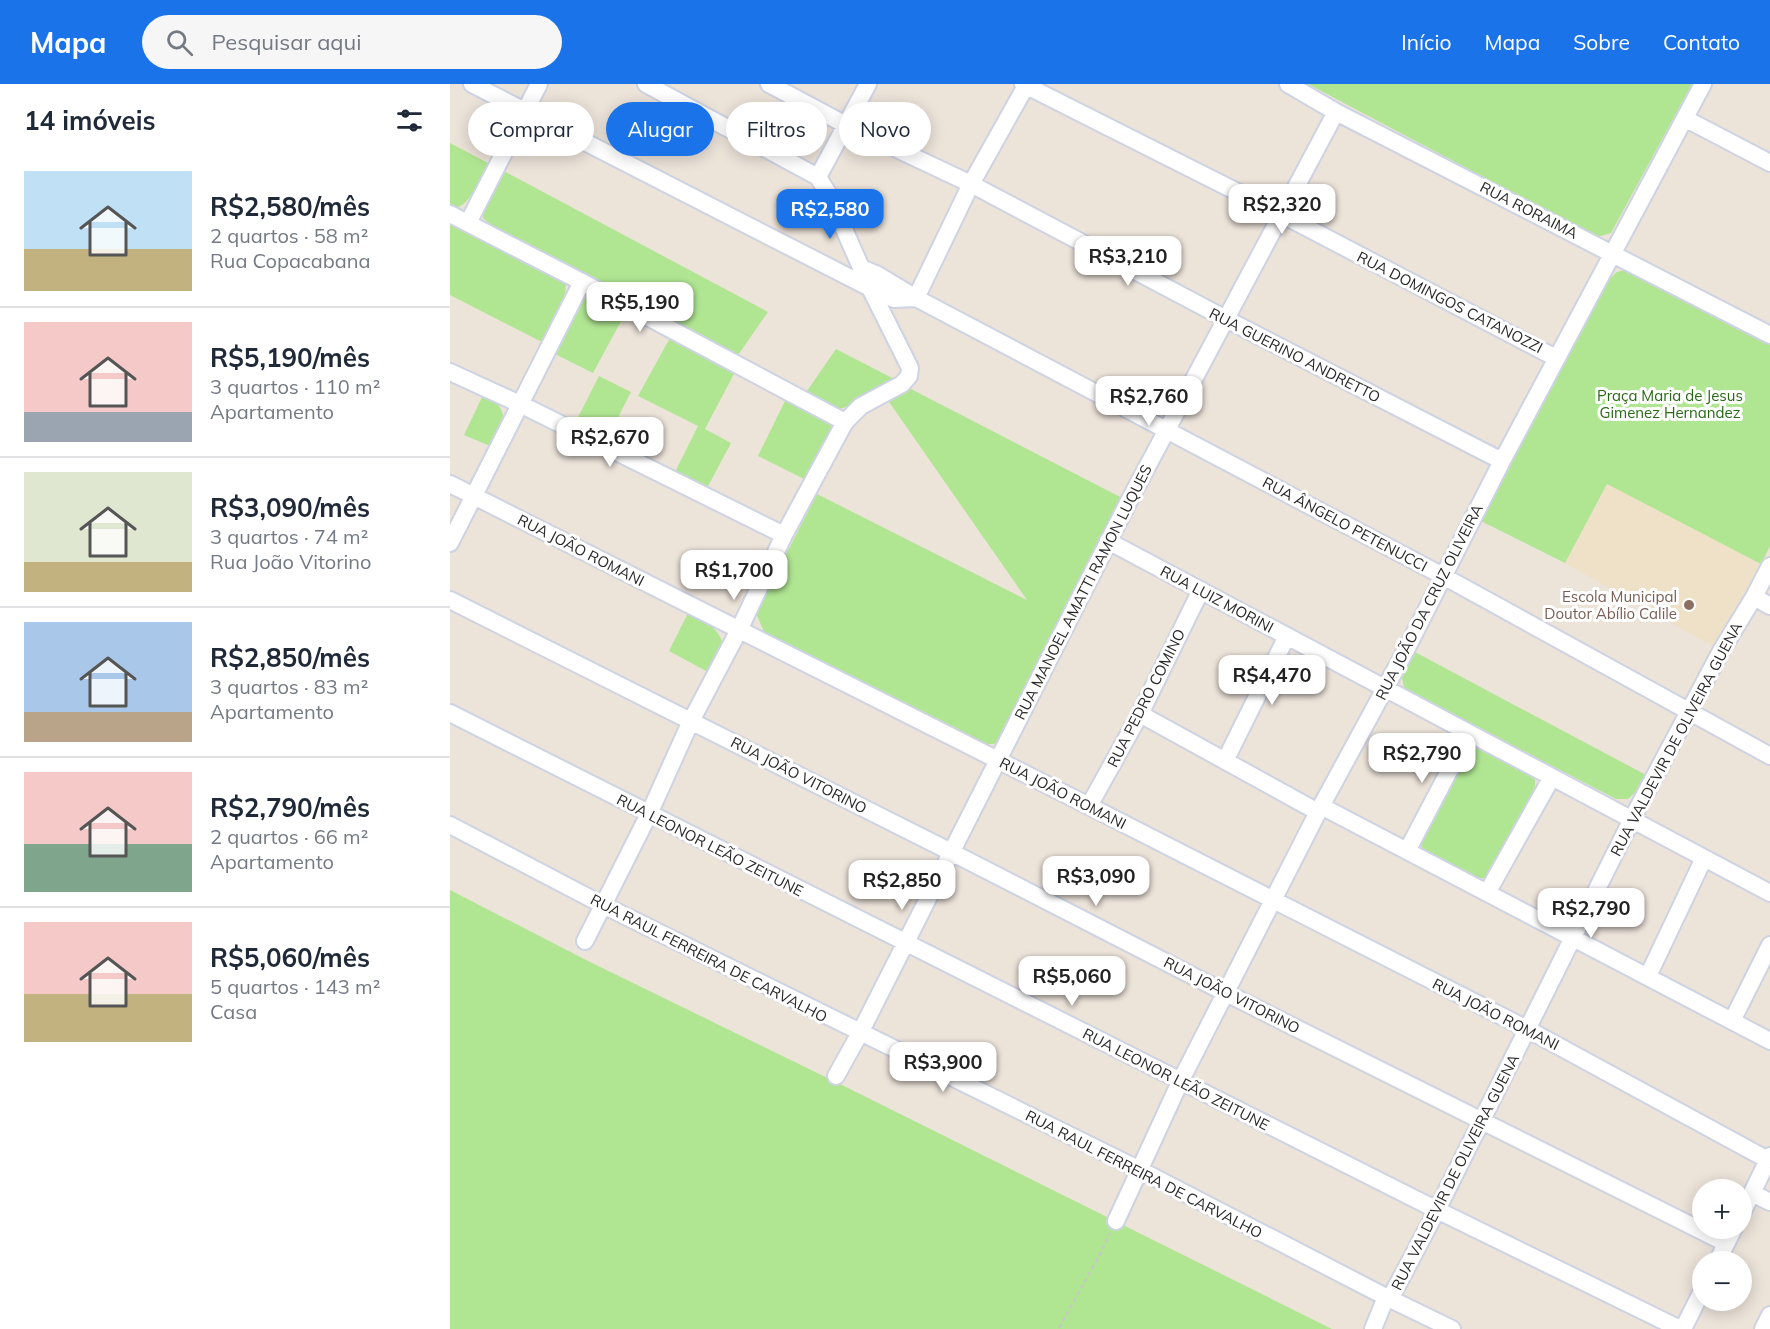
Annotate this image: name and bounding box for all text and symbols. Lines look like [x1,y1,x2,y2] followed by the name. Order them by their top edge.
[142,15,562,69] search box
[30,25,106,60] text: Mapa
[163,26,196,59] icon: search
[211,28,361,56] text: Pesquisar aqui
[1401,29,1451,55] text: Início
[1484,29,1540,55] text: Mapa
[1573,29,1630,55] text: Sobre
[1663,29,1740,55] text: Contato
[468,102,594,156] chip: Comprar
[606,102,714,156] chip: Alugar
[726,102,827,156] chip: Filtros
[839,102,931,156] chip: Novo
[24,104,156,137] text: 14 imóveis
[393,104,426,137] icon: filters
[1477,177,1581,243] street label: RUA RORAIMA
[1227,184,1337,235] pin: R$2,320
[775,189,885,240] pin: R$2,580
[210,190,370,223] text: R$2,580/mês
[1243,191,1322,216] text: R$2,320
[72,195,144,267] icon: home
[791,196,870,221] text: R$2,580
[210,223,368,248] text: 2 quartos · 58 m²
[1073,236,1183,287] pin: R$3,210
[1089,243,1168,268] text: R$3,210
[1354,247,1546,357] street label: RUA DOMINGOS CATANOZZI
[210,248,371,273] text: Rua Copacabana
[585,282,695,333] pin: R$5,190
[601,289,680,314] text: R$5,190
[1206,304,1384,406] street label: RUA GUERINO ANDRETTO
[210,341,370,374] text: R$5,190/mês
[72,346,144,418] icon: home
[210,374,380,399] text: 3 quartos · 110 m²
[1094,376,1204,427] pin: R$2,760
[1110,383,1189,408] text: R$2,760
[1597,386,1743,422] park label: Praça Maria de Jesus Gimenez Hernandez
[210,399,334,424] text: Apartamento
[555,417,665,468] pin: R$2,670
[571,424,650,449] text: R$2,670
[1010,461,1156,723] street label: RUA MANOEL AMATTI RAMON LUQUES
[1259,472,1431,576] street label: RUA ÂNGELO PETENUCCI
[210,491,370,524] text: R$3,090/mês
[72,496,144,568] icon: home
[1371,501,1487,703] street label: RUA JOÃO DA CRUZ OLIVEIRA
[514,510,648,590] street label: RUA JOÃO ROMANI
[210,524,368,549] text: 3 quartos · 74 m²
[210,549,371,574] text: Rua João Vitorino
[679,550,789,601] pin: R$1,700
[695,557,774,582] text: R$1,700
[1157,561,1277,637] street label: RUA LUIZ MORINI
[1544,587,1677,623] place label: Escola Municipal Doutor Abílio Calile
[1682,598,1696,612] marker: Escola Municipal Doutor Abílio Calile
[1606,619,1746,859] street label: RUA VALDEVIR DE OLIVEIRA GUENA
[1103,626,1189,770] street label: RUA PEDRO COMINO
[210,641,370,674] text: R$2,850/mês
[72,646,144,718] icon: home
[1217,655,1327,706] pin: R$4,470
[1233,662,1312,687] text: R$4,470
[210,674,368,699] text: 3 quartos · 83 m²
[210,699,334,724] text: Apartamento
[728,732,870,818] street label: RUA JOÃO VITORINO
[1367,733,1477,784] pin: R$2,790
[1383,740,1462,765] text: R$2,790
[996,753,1130,833] street label: RUA JOÃO ROMANI
[614,790,807,900] street label: RUA LEONOR LEÃO ZEITUNE
[210,791,370,824] text: R$2,790/mês
[72,796,144,868] icon: home
[210,824,368,849] text: 2 quartos · 66 m²
[210,849,334,874] text: Apartamento
[1041,856,1151,907] pin: R$3,090
[847,860,957,911] pin: R$2,850
[1057,863,1136,888] text: R$3,090
[863,867,942,892] text: R$2,850
[1536,888,1646,939] pin: R$2,790
[587,890,831,1026] street label: RUA RAUL FERREIRA DE CARVALHO
[1552,895,1631,920] text: R$2,790
[210,941,370,974] text: R$5,060/mês
[72,946,144,1018] icon: home
[1161,952,1303,1038] street label: RUA JOÃO VITORINO
[1017,956,1127,1007] pin: R$5,060
[1033,963,1112,988] text: R$5,060
[210,974,380,999] text: 5 quartos · 143 m²
[1429,974,1563,1054] street label: RUA JOÃO ROMANI
[210,999,257,1024] text: Casa
[1080,1024,1273,1134] street label: RUA LEONOR LEÃO ZEITUNE
[888,1042,998,1093] pin: R$3,900
[904,1049,983,1074] text: R$3,900
[1387,1051,1523,1293] street label: RUA VALDEVIR DE OLIVEIRA GUENA
[1022,1106,1266,1242] street label: RUA RAUL FERREIRA DE CARVALHO
[1692,1179,1752,1311] map controls
[1692,1179,1752,1239] button: +
[1692,1251,1752,1311] button: −

